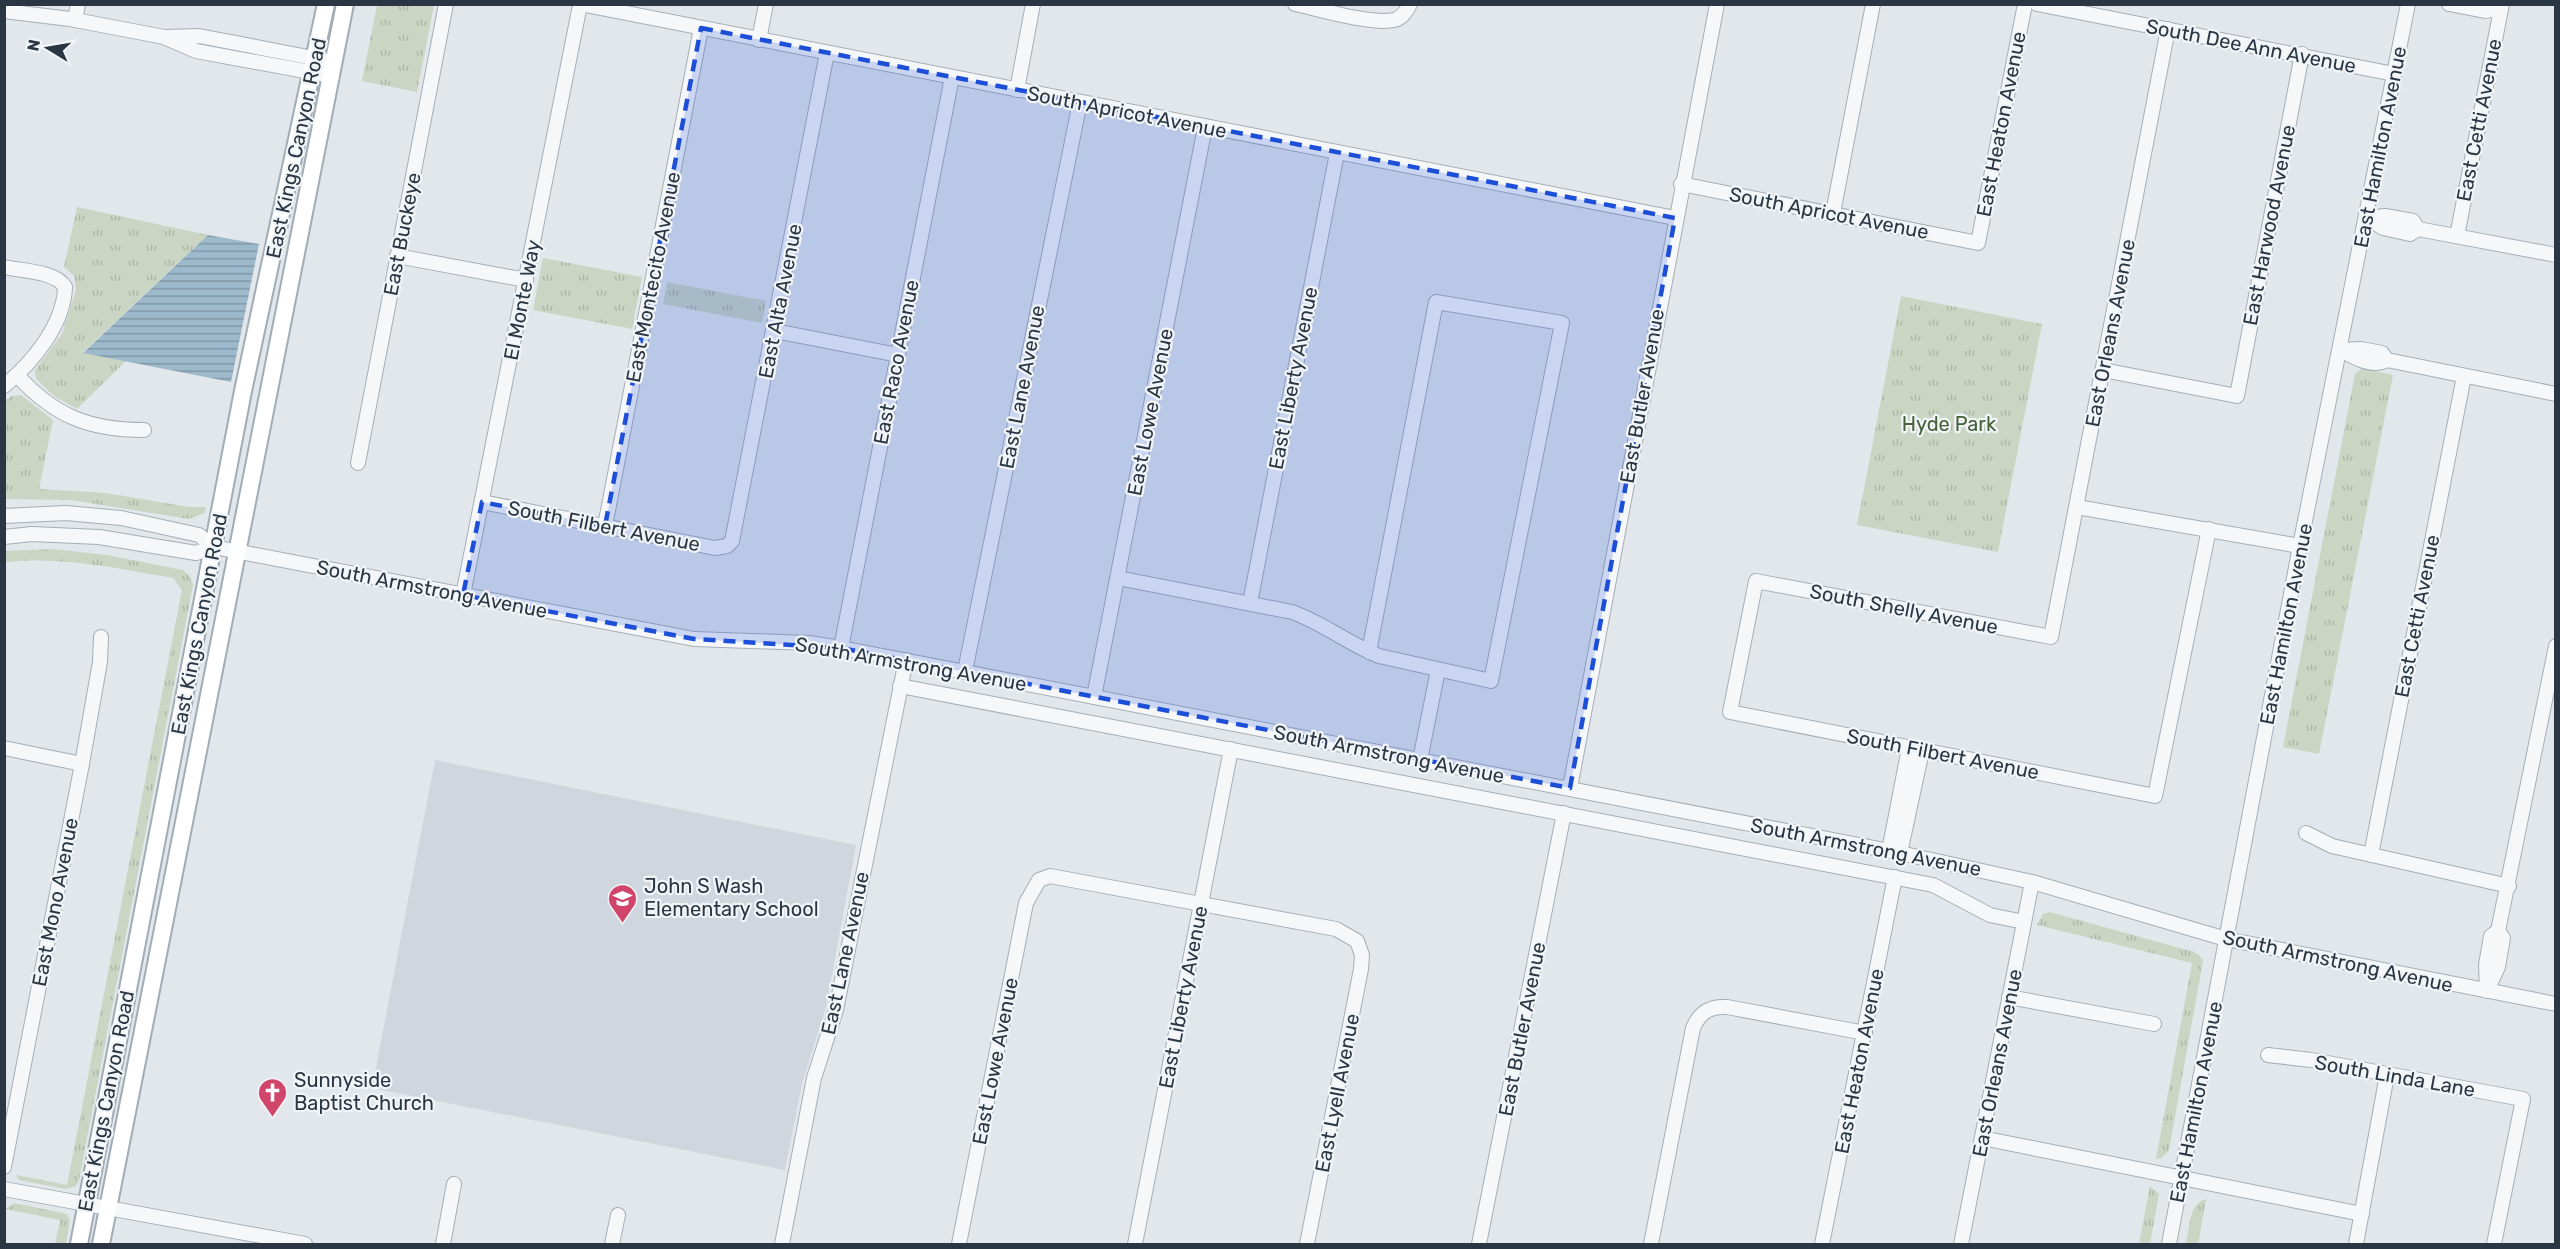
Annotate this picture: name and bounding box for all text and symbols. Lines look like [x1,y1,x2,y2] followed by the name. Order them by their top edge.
[2144,14,2358,78] street label: South Dee Ann Avenue
[18,18,78,78] north arrow
[1971,29,2031,219] street label: East Heaton Avenue
[261,36,331,260] street label: East Kings Canyon Road
[2451,37,2507,203] street label: East Cetti Avenue
[23,38,44,53] text: N
[2349,44,2411,250] street label: East Hamilton Avenue
[1025,81,1229,143] street label: South Apricot Avenue
[2238,123,2300,327] street label: East Harwood Avenue
[378,170,426,298] street label: East Buckeye
[621,170,685,384] street label: East Montecito Avenue
[1727,182,1931,244] street label: South Apricot Avenue
[753,222,807,380] street label: East Alta Avenue
[2080,237,2140,429] street label: East Orleans Avenue
[499,238,545,362] street label: El Monte Way
[868,278,924,446] street label: East Raco Avenue
[1264,285,1322,471] street label: East Liberty Avenue
[994,303,1050,471] street label: East Lane Avenue
[1615,307,1669,485] street label: East Butler Avenue
[1122,326,1178,498] street label: East Lowe Avenue
[1902,412,1997,436] park label: Hyde Park
[506,496,702,556] street label: South Filbert Avenue
[166,511,232,737] street label: East Kings Canyon Road
[2255,521,2317,727] street label: East Hamilton Avenue
[2389,533,2445,699] street label: East Cetti Avenue
[315,555,549,623] street label: South Armstrong Avenue
[1808,579,2000,639] street label: South Shelly Avenue
[793,632,1029,696] street label: South Armstrong Avenue
[1272,720,1506,788] street label: South Armstrong Avenue
[1845,724,2041,784] street label: South Filbert Avenue
[1749,813,1983,881] street label: South Armstrong Avenue
[27,816,83,988] street label: East Mono Avenue
[816,869,874,1037] street label: East Lane Avenue
[644,874,819,921] place label: John S Wash Elementary School
[607,882,639,924] school or university icon: John S Wash Elementary School
[1154,904,1212,1090] street label: East Liberty Avenue
[2221,925,2455,997] street label: South Armstrong Avenue
[1493,940,1551,1118] street label: East Butler Avenue
[1829,966,1889,1156] street label: East Heaton Avenue
[1967,967,2027,1159] street label: East Orleans Avenue
[967,975,1023,1147] street label: East Lowe Avenue
[73,988,139,1214] street label: East Kings Canyon Road
[2165,999,2227,1205] street label: East Hamilton Avenue
[1310,1011,1364,1175] street label: East Lyell Avenue
[2313,1050,2477,1102] street label: South Linda Lane
[294,1068,434,1115] place label: Sunnyside Baptist Church
[257,1076,289,1118] church icon: Sunnyside Baptist Church

